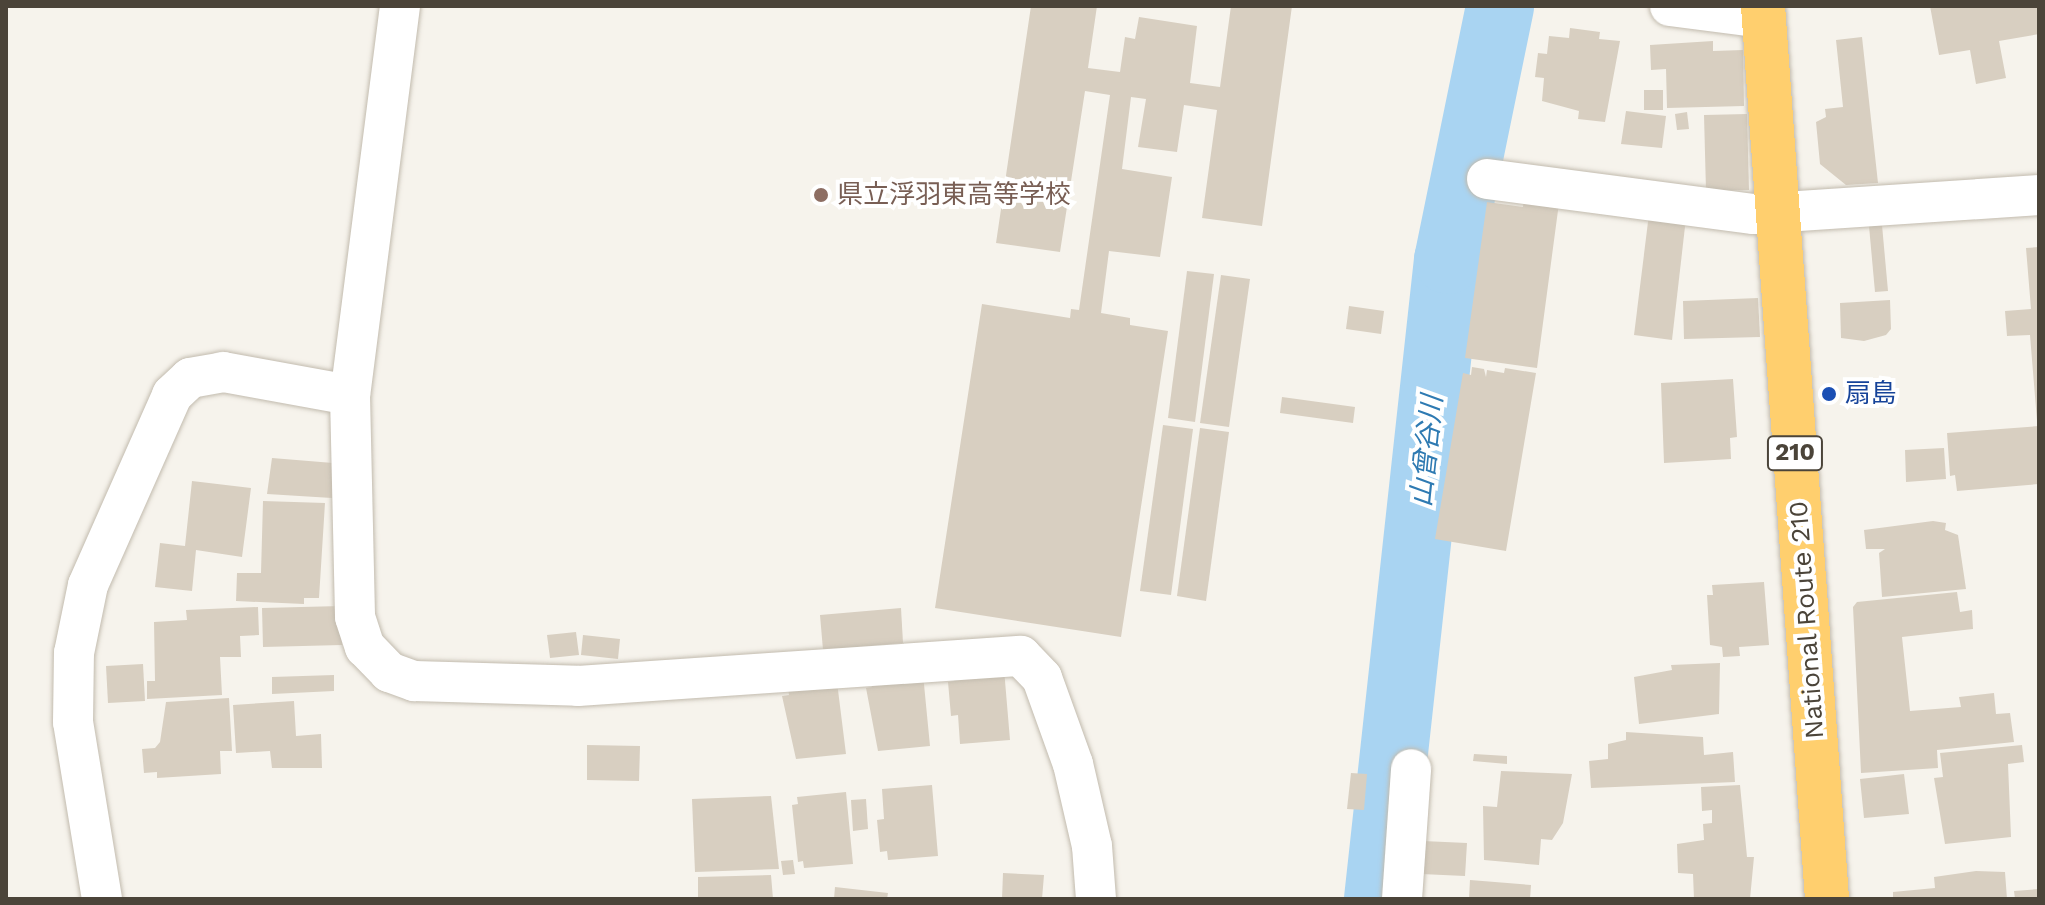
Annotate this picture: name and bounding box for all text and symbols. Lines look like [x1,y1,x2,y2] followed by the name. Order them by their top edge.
[837,179,1071,211] place label: 県立浮羽東高等学校
[812,186,830,204] marker: 県立浮羽東高等学校
[1845,378,1897,410] place label: 扇島
[1820,385,1838,403] marker: 扇島
[1404,394,1450,508] water label: 山曾谷川
[1765,433,1825,473] road number: 210
[1783,500,1831,740] street label: National Route 210

